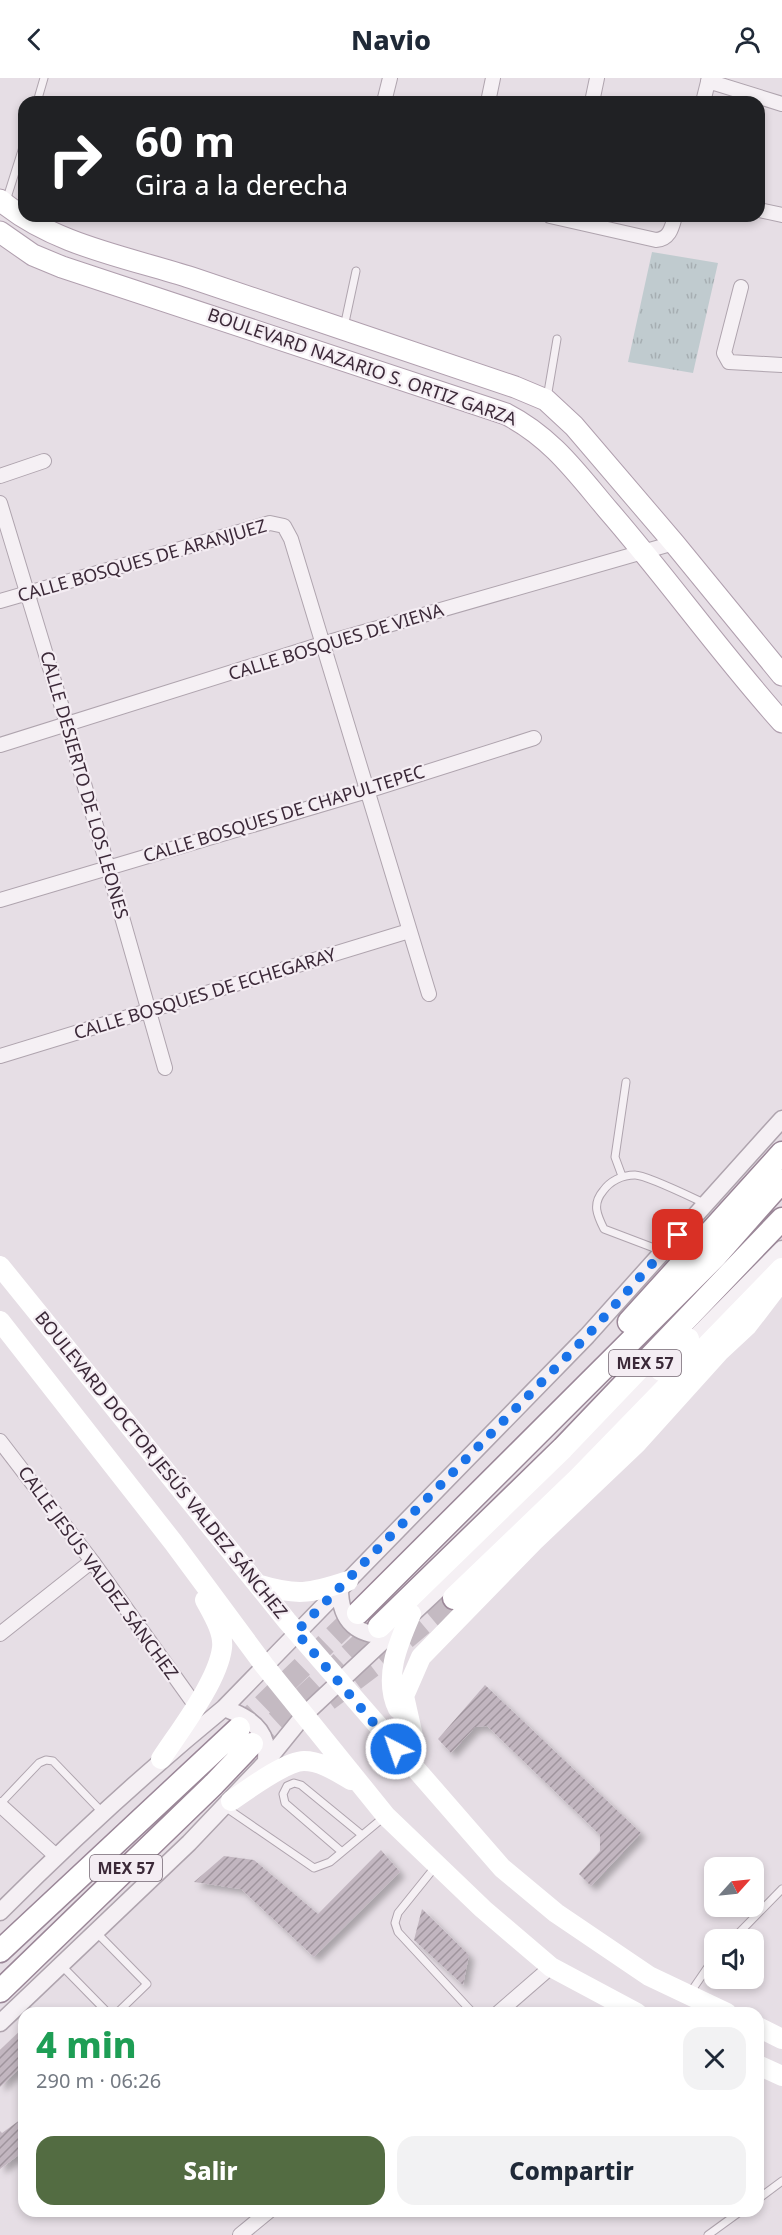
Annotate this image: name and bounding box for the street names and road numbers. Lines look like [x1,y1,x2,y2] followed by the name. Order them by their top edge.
[205,302,520,431] street label: BOULEVARD NAZARIO S. ORTIZ GARZA
[14,513,269,607] street label: CALLE BOSQUES DE ARANJUEZ
[225,597,447,685] street label: CALLE BOSQUES DE VIENA
[35,648,135,922] street label: CALLE DESIERTO DE LOS LEONES
[140,759,427,867] street label: CALLE BOSQUES DE CHAPULTEPEC
[71,941,339,1044] street label: CALLE BOSQUES DE ECHEGARAY
[30,1306,293,1623] street label: BOULEVARD DOCTOR JESÚS VALDEZ SÁNCHEZ
[609,1350,681,1376] road number: MEX 57
[13,1461,184,1684] street label: CALLE JESÚS VALDEZ SÁNCHEZ
[90,1855,162,1881] road number: MEX 57

